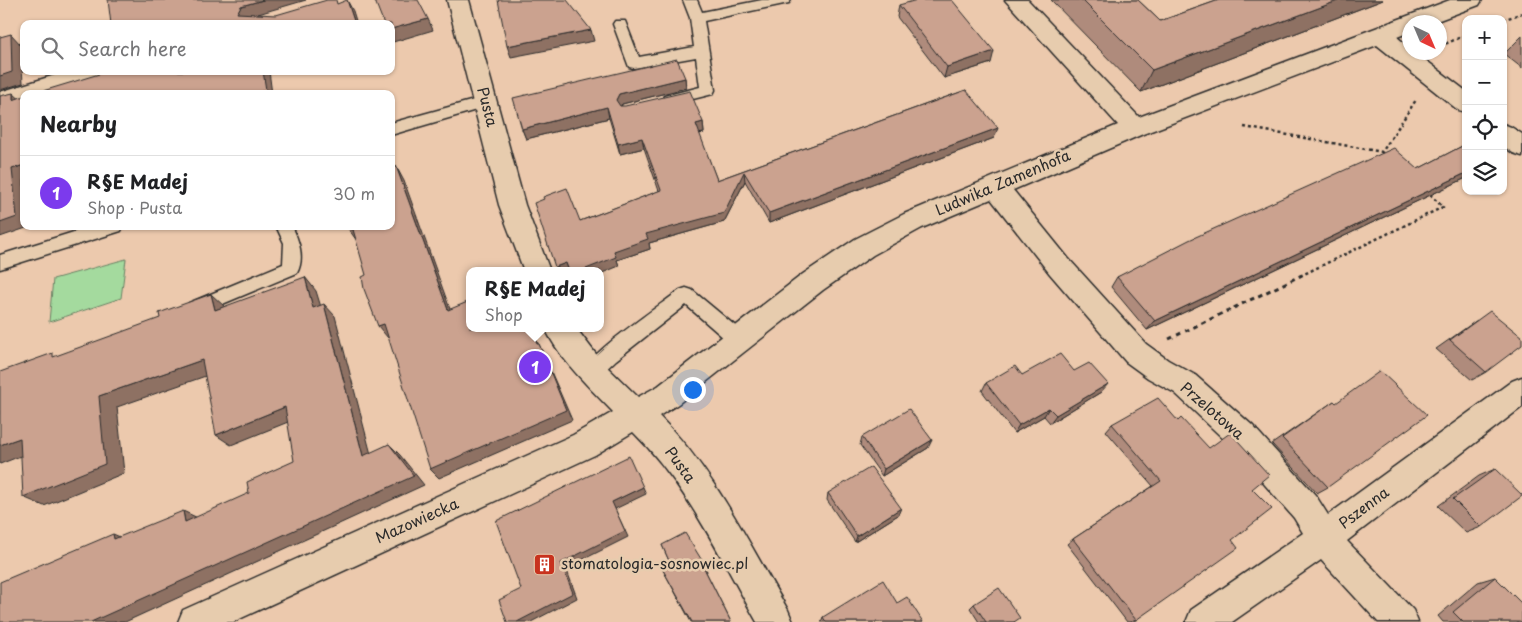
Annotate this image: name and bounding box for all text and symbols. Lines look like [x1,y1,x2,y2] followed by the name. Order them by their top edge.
[1402,15,1447,60] north arrow
[1462,15,1507,195] map controls
[1462,15,1507,60] button: +
[20,20,395,75] search box
[38,34,66,62] icon: search
[78,34,187,62] text: Search here
[1462,60,1507,105] button: −
[472,84,505,130] street label: Pusta
[1462,105,1507,150] button: locate
[40,107,117,139] text: Nearby
[931,142,1074,221] street label: Ludwika Zamenhofa
[1462,150,1507,195] button: layers
[87,167,188,195] text: R§E Madej
[52,181,60,205] text: 1
[333,181,375,205] text: 30 m
[87,195,182,219] text: Shop · Pusta
[466,267,604,332] popup
[484,274,586,302] text: R§E Madej
[484,302,523,326] text: Shop
[519,348,551,386] pin: 1
[1176,376,1250,445] street label: Przelotowa
[680,377,706,403] your location
[660,441,703,488] street label: Pusta
[1333,480,1394,533] street label: Pszenna
[371,491,462,548] street label: Mazowiecka
[561,551,748,574] place label: stomatologia-sosnowiec.pl
[533,552,557,576] building icon: stomatologia-sosnowiec.pl

